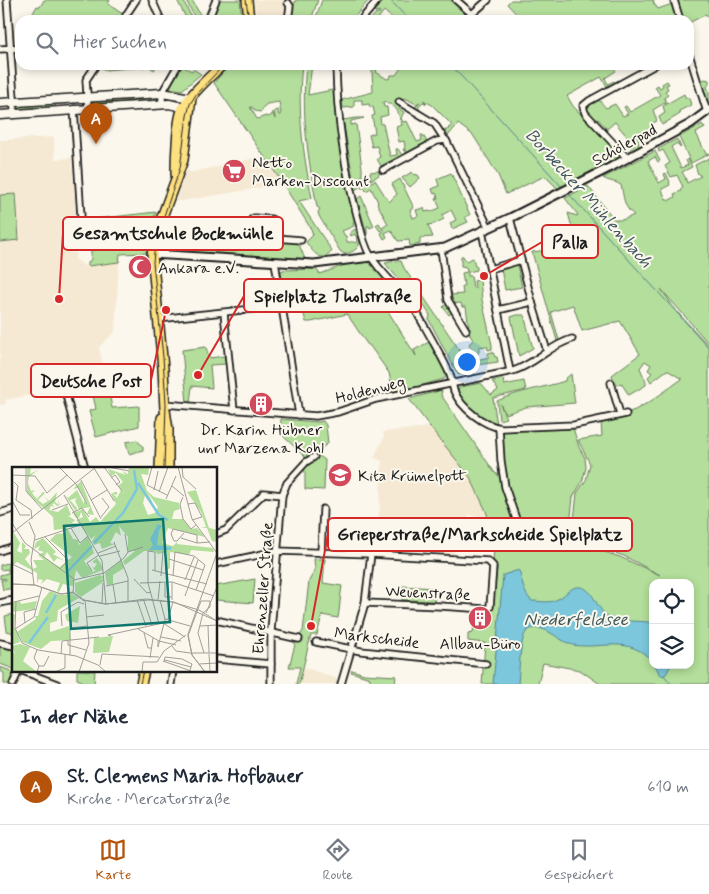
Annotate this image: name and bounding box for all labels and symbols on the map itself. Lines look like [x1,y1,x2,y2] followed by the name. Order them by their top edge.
[80,103,112,144] pin: A
[589,119,661,171] street label: Schölerpad
[519,124,657,274] water label: Borbecker Mühlenbach
[252,153,369,192] place label: Netto Marken-Discount
[221,158,247,184] supermarket icon: Netto Marken-Discount
[63,217,283,250] callout: Gesamtschule Bockmühle
[72,222,274,246] text: Gesamtschule Bockmühle
[542,225,598,258] callout: Palla
[552,231,588,255] text: Palla
[127,254,153,280] mosque icon: Ankara e.V.
[158,258,239,279] place label: Ankara e.V.
[244,279,421,312] callout: Spielplatz Tholstraße
[254,285,412,309] text: Spielplatz Tholstraße
[454,349,480,375] your location
[31,364,151,397] callout: Deutsche Post
[40,370,142,394] text: Deutsche Post
[333,372,408,410] street label: Holdenweg
[248,391,274,417] building icon: Dr. Karin Hübner unr Marzena Kohl
[198,420,324,459] place label: Dr. Karin Hübner unr Marzena Kohl
[327,462,353,488] school or university icon: Kita Krümelpott
[358,466,467,487] place label: Kita Krümelpott
[12,467,218,672] inset map
[328,518,632,551] callout: Grieperstraße/Markscheide Spielplatz
[248,521,279,655] street label: Ehrenzeller Straße
[337,523,623,547] text: Grieperstraße/Markscheide Spielplatz
[385,581,471,606] street label: Weuenstraße
[467,605,493,631] building icon: Allbau-Büro
[524,608,629,632] water label: Niederfeldsee
[333,623,421,654] street label: Markscheide
[440,634,521,655] place label: Allbau-Büro

